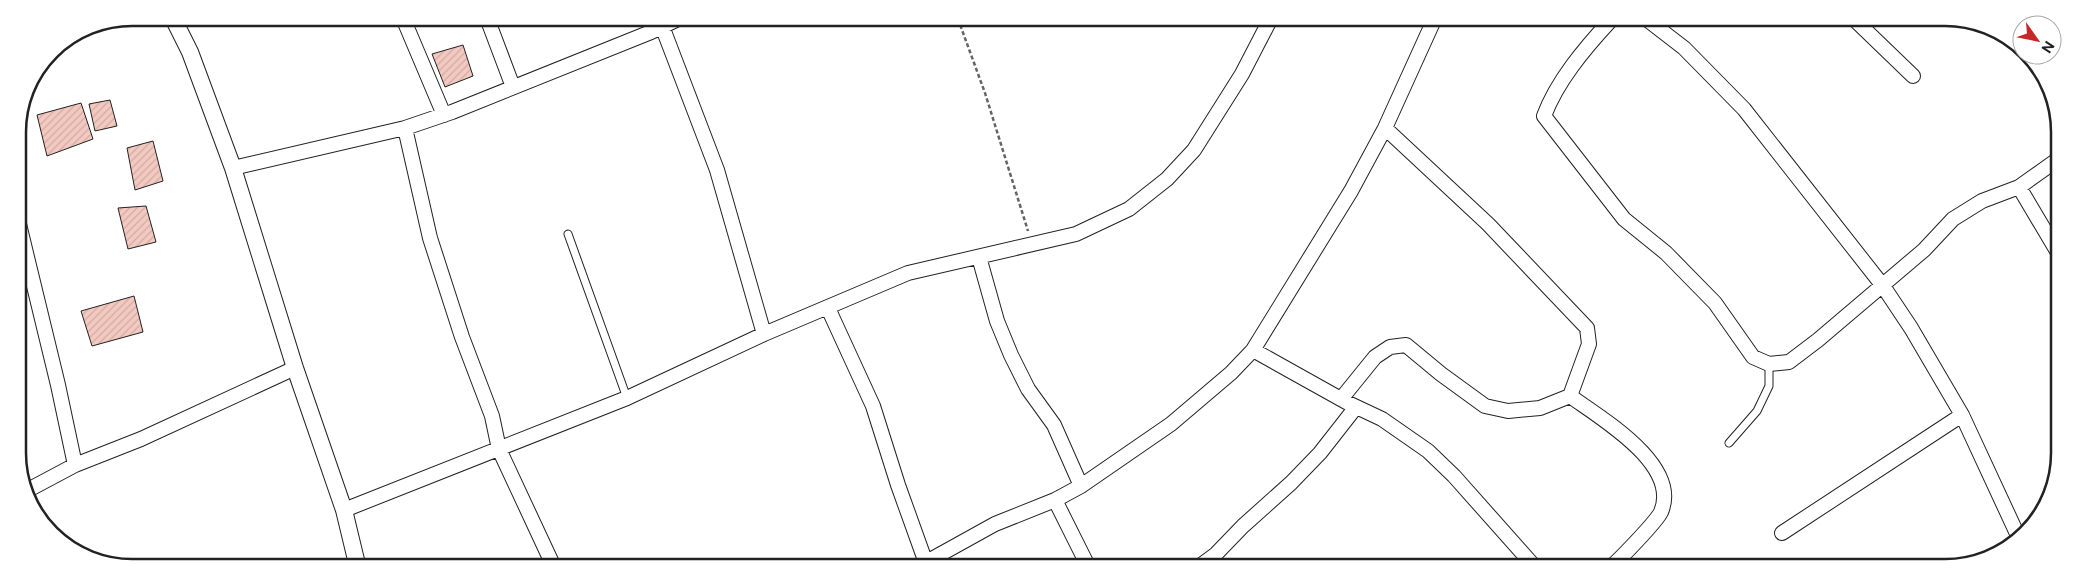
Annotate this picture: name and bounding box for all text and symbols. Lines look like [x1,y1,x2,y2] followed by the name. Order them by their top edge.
[2012,15,2062,65] north arrow
[2038,38,2058,56] text: N

